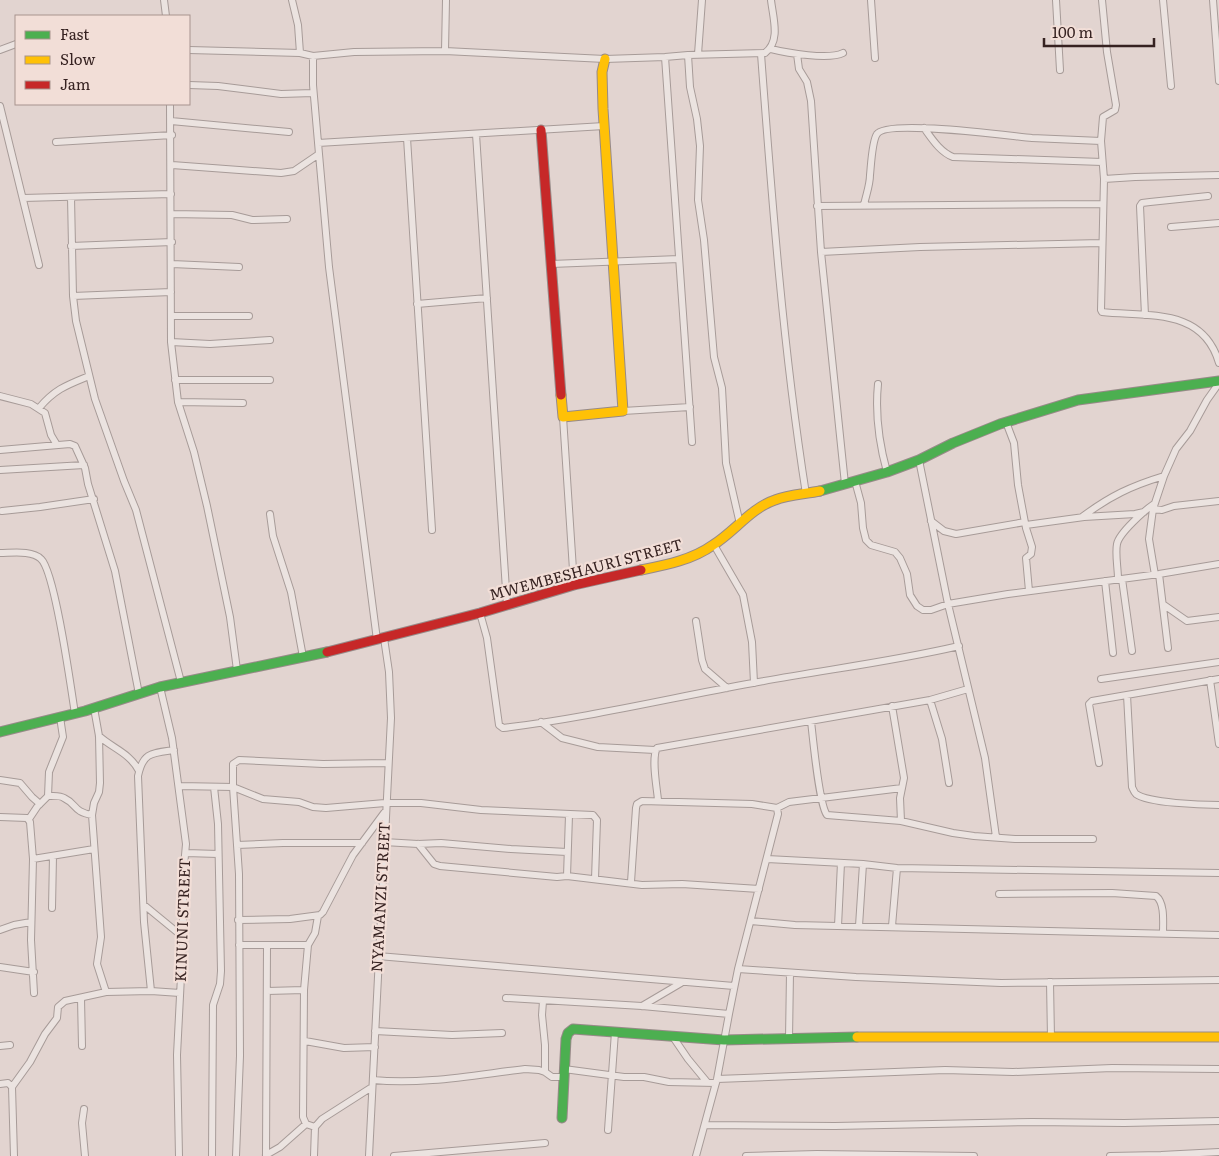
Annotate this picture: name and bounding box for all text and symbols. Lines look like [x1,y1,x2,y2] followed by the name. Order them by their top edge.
[15,15,190,105] legend
[1044,15,1154,47] scale bar
[1052,20,1093,43] text: 100 m
[60,22,89,45] text: Fast
[60,47,95,70] text: Slow
[60,72,91,95] text: Jam
[486,532,685,605] street label: MWEMBESHAURI STREET
[364,821,395,973] street label: NYAMANZI STREET
[168,858,195,982] street label: KINUNI STREET

